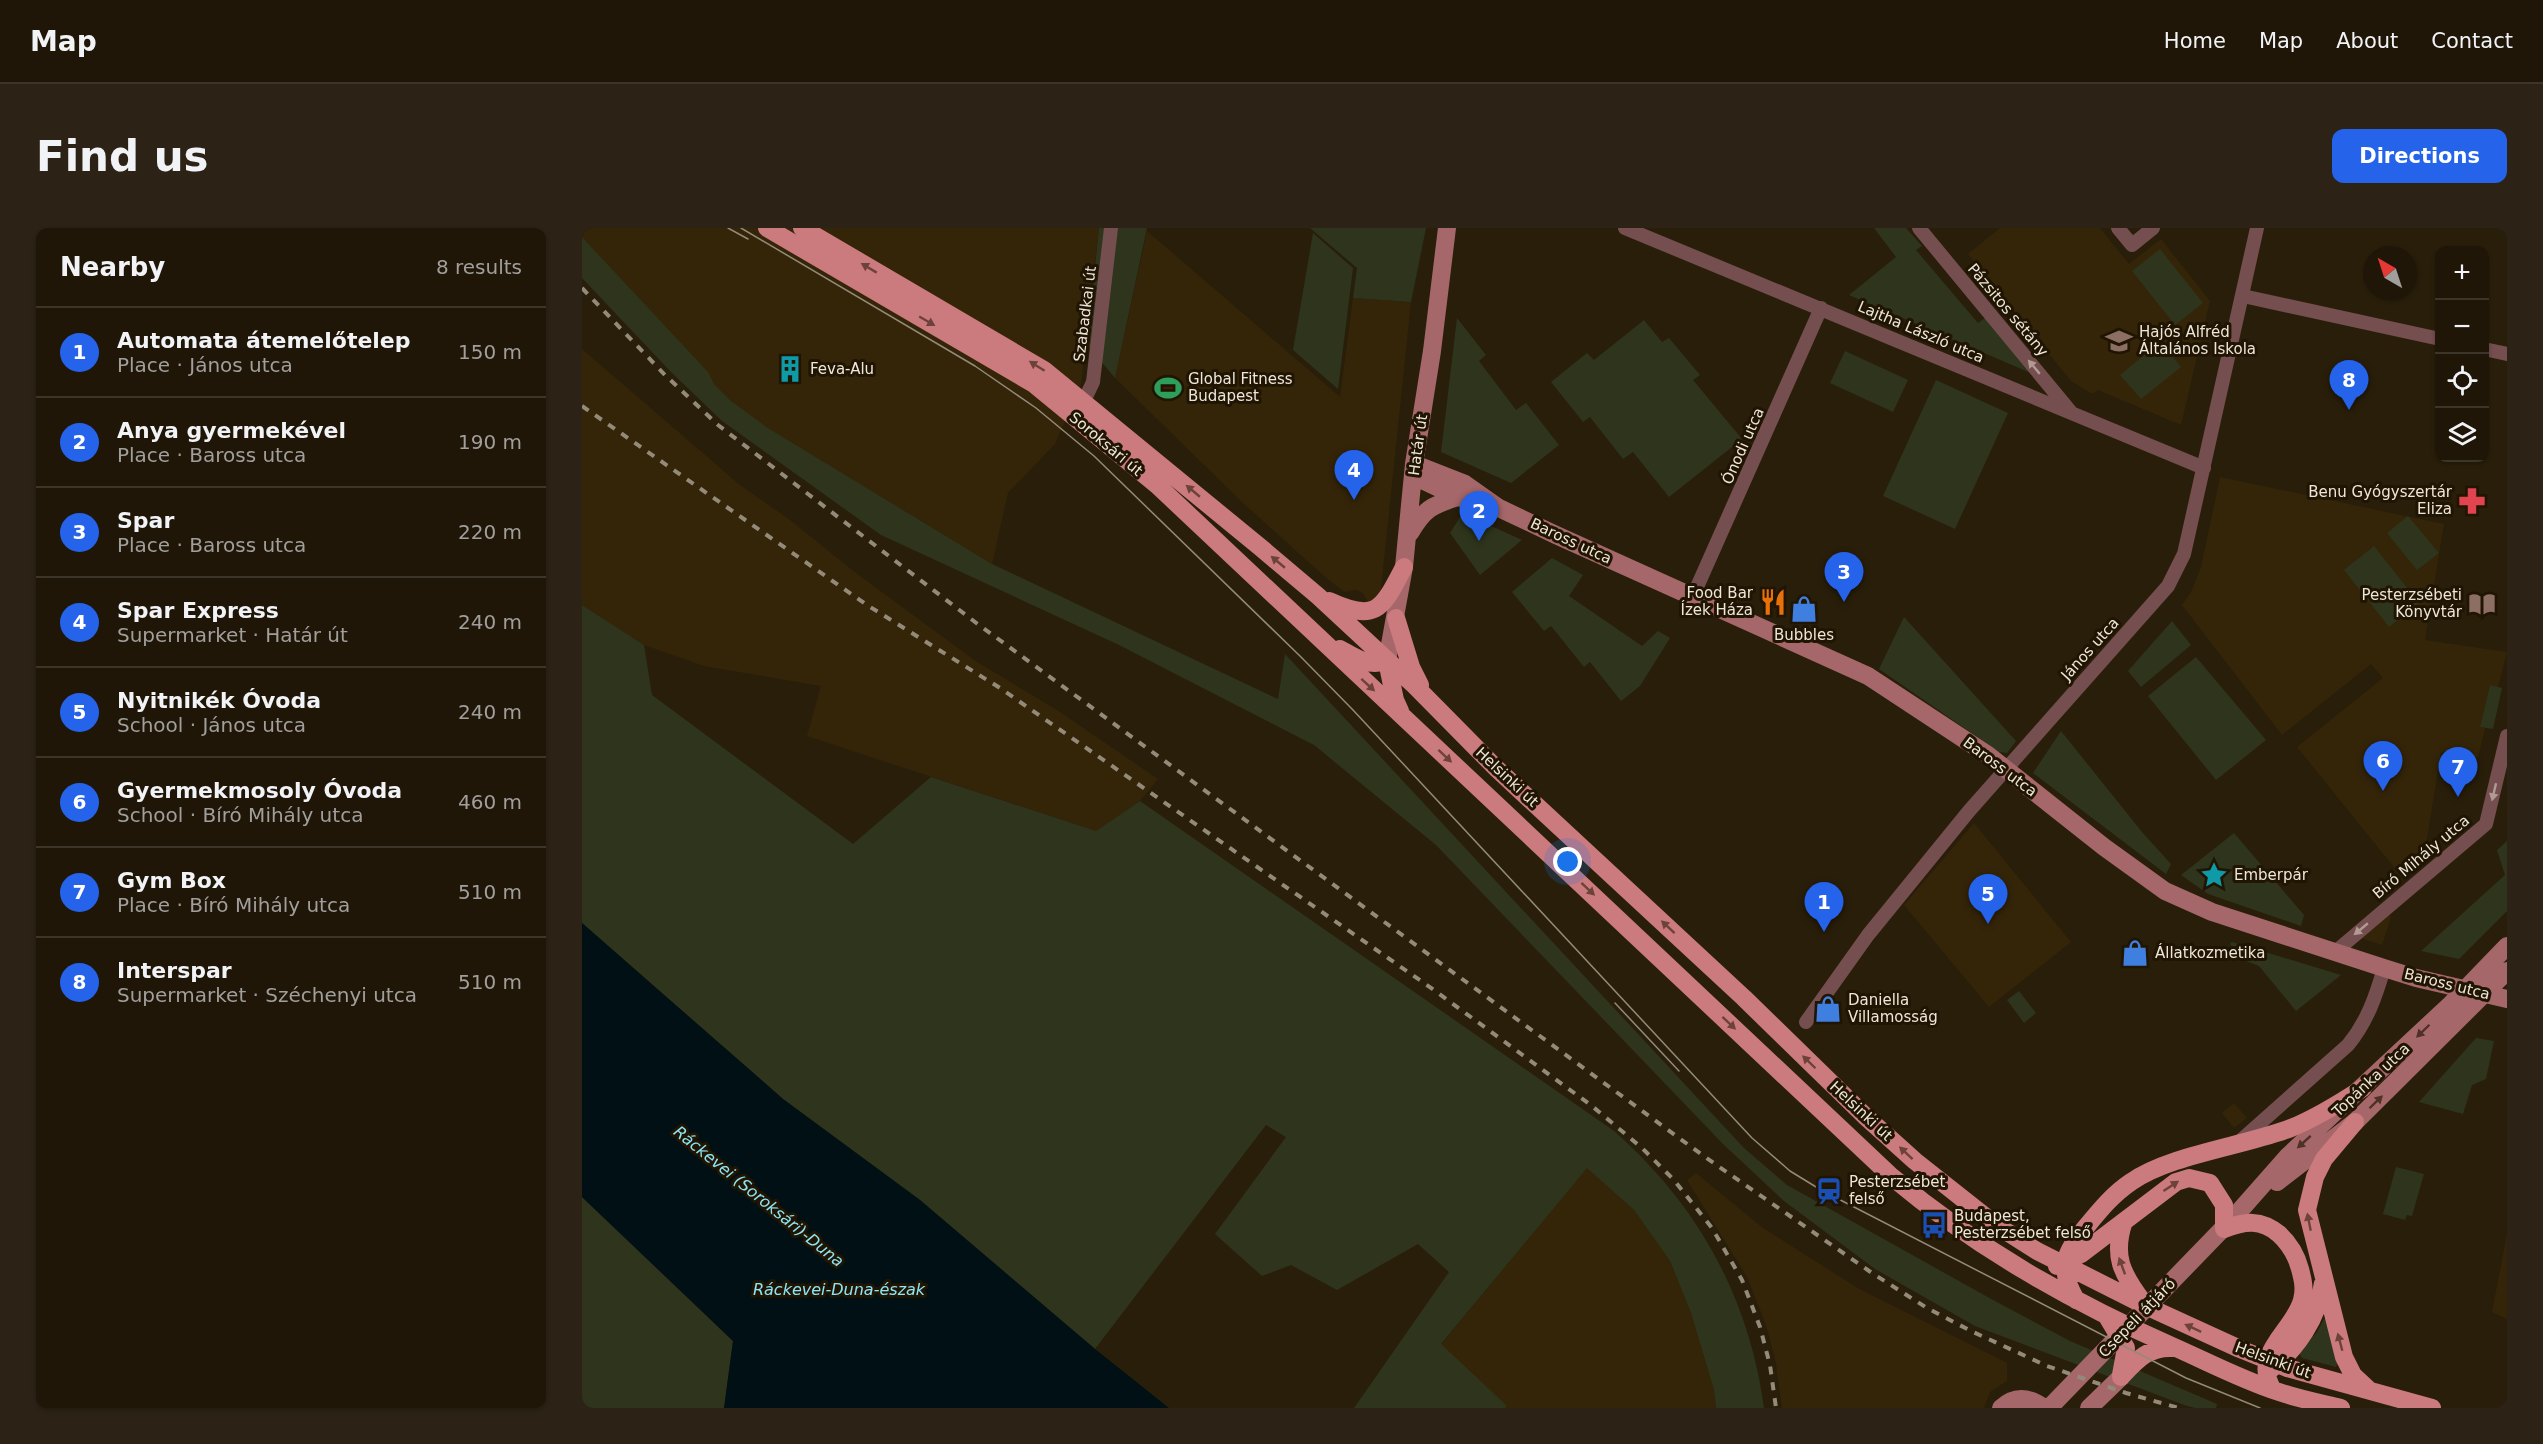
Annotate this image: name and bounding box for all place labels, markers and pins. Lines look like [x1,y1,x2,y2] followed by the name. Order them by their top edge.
[2139,323,2256,358] place label: Hajós Alfréd Általános Iskola
[2104,326,2134,356] school or university icon: Hajós Alfréd Általános Iskola
[775,354,805,384] building icon: Feva-Alu
[810,360,874,378] place label: Feva-Alu
[2330,360,2368,410] pin: 8
[1188,370,1293,405] place label: Global Fitness Budapest
[1153,373,1183,403] sports icon: Global Fitness Budapest
[1334,450,1374,500] pin: 4
[2308,483,2453,518] place label: Benu Gyógyszertár Eliza
[2457,486,2487,516] pharmacy icon: Benu Gyógyszertár Eliza
[1460,492,1498,541] pin: 2
[1824,552,1864,602] pin: 3
[1680,584,1754,619] place label: Food Bar Ízek Háza
[2361,586,2463,621] place label: Pesterzsébeti Könyvtár
[1758,587,1788,617] restaurant icon: Food Bar Ízek Háza
[2467,589,2497,619] library icon: Pesterzsébeti Könyvtár
[1789,594,1819,624] shop icon: Bubbles
[1774,626,1834,644] place label: Bubbles
[2364,742,2402,791] pin: 6
[2438,748,2478,797] pin: 7
[2199,860,2229,890] place icon: Emberpár
[2234,866,2309,884] place label: Emberpár
[1968,874,2008,924] pin: 5
[1804,882,1844,932] pin: 1
[2120,938,2150,968] shop icon: Állatkozmetika
[2155,943,2265,962] place label: Állatkozmetika
[1848,991,1938,1026] place label: Daniella Villamosság
[1813,994,1843,1024] shop icon: Daniella Villamosság
[1849,1173,1945,1208] place label: Pesterzsébet felső
[1814,1176,1844,1206] station icon: Pesterzsébet felső
[1954,1207,2091,1242] place label: Budapest, Pesterzsébet felső
[1919,1210,1949,1240] bus stop icon: Budapest, Pesterzsébet felső

